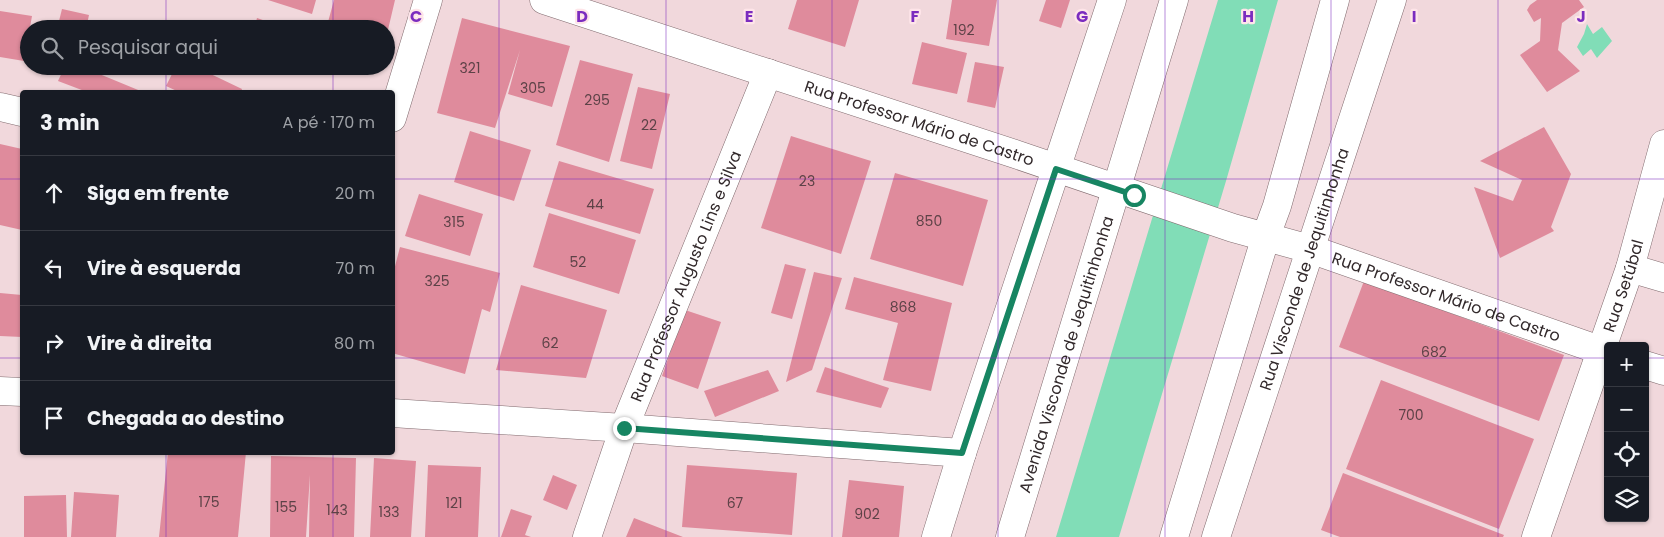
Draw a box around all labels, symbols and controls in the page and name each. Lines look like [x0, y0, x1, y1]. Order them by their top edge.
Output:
text: C [410, 5, 422, 28]
text: D [576, 5, 588, 28]
text: E [745, 5, 753, 28]
text: F [911, 5, 920, 28]
text: G [1076, 5, 1088, 28]
text: H [1242, 5, 1254, 28]
text: I [1412, 5, 1416, 28]
text: J [1576, 5, 1586, 28]
search box [20, 20, 395, 75]
house number: 192 [953, 20, 975, 40]
icon: search [38, 34, 66, 62]
text: Pesquisar aqui [78, 34, 218, 61]
house number: 321 [460, 58, 480, 78]
street label: Rua Professor Mário de Castro [801, 74, 1037, 171]
house number: 305 [520, 78, 546, 98]
house number: 295 [584, 90, 610, 110]
text: 3 min [40, 108, 100, 137]
text: A pé · 170 m [283, 111, 375, 134]
house number: 22 [641, 115, 657, 135]
street label: Rua Visconde de Jequitinhonha [1253, 145, 1354, 393]
street label: Rua Professor Augusto Lins e Silva [624, 147, 747, 405]
house number: 23 [799, 171, 815, 191]
icon: ahead [40, 179, 68, 207]
text: Siga em frente [87, 180, 229, 207]
text: 20 m [335, 182, 375, 205]
route start [1123, 184, 1146, 207]
house number: 44 [586, 194, 604, 214]
house number: 850 [916, 211, 942, 231]
house number: 315 [443, 212, 465, 232]
street label: Avenida Visconde de Jequitinhonha [1013, 213, 1119, 496]
street label: Rua Setúbal [1597, 237, 1649, 335]
street label: Rua Professor Mário de Castro [1329, 246, 1564, 347]
house number: 52 [570, 252, 586, 272]
icon: left [40, 254, 68, 282]
text: Vire à esquerda [87, 255, 241, 282]
text: 70 m [335, 257, 375, 280]
house number: 325 [424, 271, 450, 291]
house number: 868 [890, 297, 916, 317]
icon: right [40, 329, 68, 357]
text: Vire à direita [87, 330, 212, 357]
text: 80 m [334, 332, 375, 355]
house number: 62 [542, 333, 558, 353]
house number: 682 [1421, 342, 1447, 362]
map controls [1604, 342, 1649, 522]
button: + [1604, 342, 1649, 387]
button: − [1604, 387, 1649, 432]
icon: arrive [40, 404, 68, 432]
text: Chegada ao destino [87, 405, 284, 432]
house number: 700 [1398, 405, 1424, 425]
route end [613, 417, 636, 440]
button: locate [1604, 432, 1649, 477]
button: layers [1604, 477, 1649, 522]
house number: 175 [199, 492, 219, 512]
house number: 121 [445, 493, 463, 513]
house number: 67 [727, 493, 744, 513]
house number: 155 [275, 497, 297, 517]
house number: 143 [326, 500, 348, 520]
house number: 133 [379, 502, 399, 522]
house number: 902 [854, 504, 880, 524]

